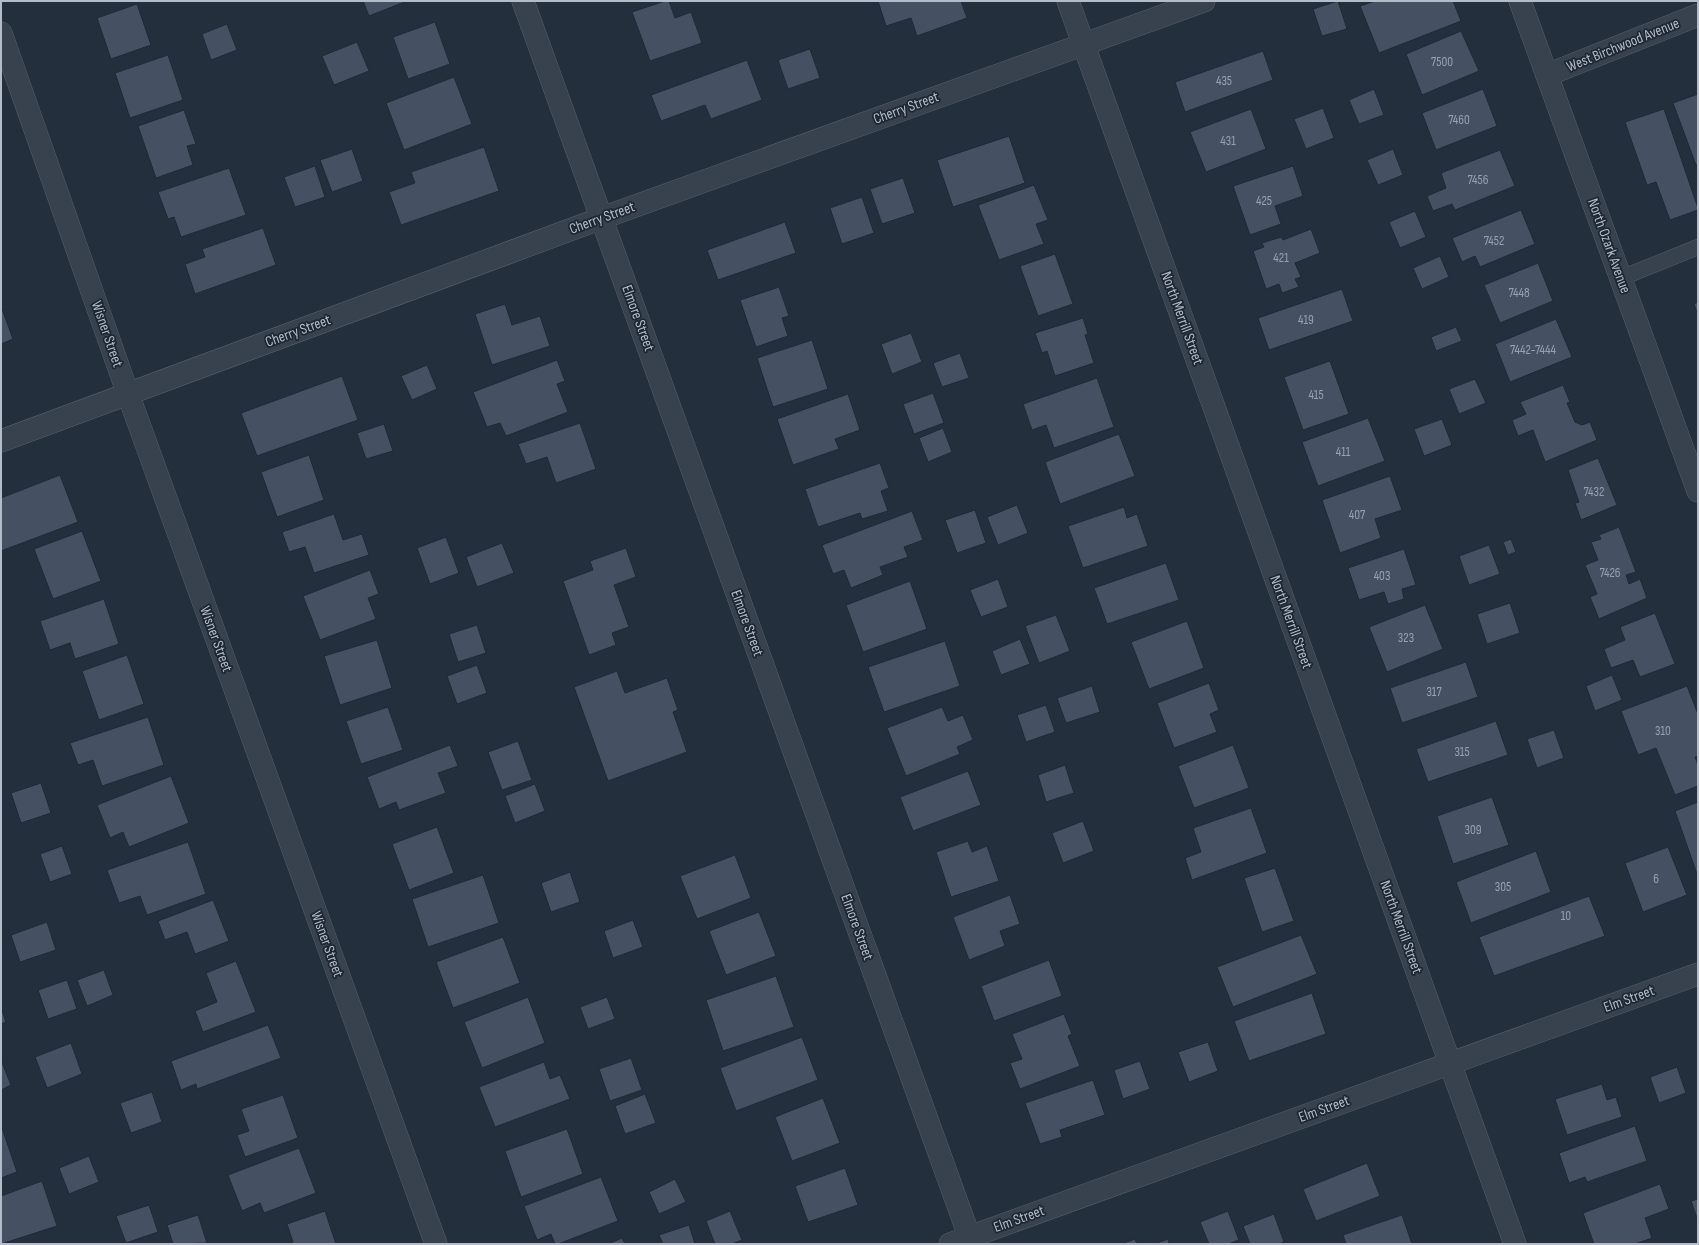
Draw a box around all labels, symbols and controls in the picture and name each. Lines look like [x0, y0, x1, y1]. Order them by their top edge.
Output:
street label: West Birchwood Avenue [1564, 14, 1682, 76]
house number: 7500 [1431, 54, 1453, 70]
house number: 435 [1216, 73, 1232, 89]
street label: Cherry Street [871, 87, 942, 129]
house number: 7460 [1448, 112, 1470, 128]
house number: 431 [1220, 133, 1236, 149]
house number: 7456 [1468, 172, 1489, 188]
house number: 425 [1256, 193, 1272, 209]
street label: North Ozark Avenue [1583, 196, 1635, 296]
street label: Cherry Street [567, 197, 638, 239]
house number: 7452 [1484, 233, 1504, 249]
house number: 421 [1273, 250, 1289, 266]
street label: North Merrill Street [1156, 269, 1208, 368]
street label: Elmore Street [617, 282, 659, 354]
house number: 7448 [1508, 285, 1530, 301]
street label: Wisner Street [87, 298, 127, 370]
street label: Cherry Street [263, 310, 334, 352]
house number: 419 [1298, 312, 1314, 328]
house number: 7442-7444 [1510, 342, 1557, 358]
house number: 415 [1308, 387, 1324, 403]
house number: 411 [1336, 444, 1351, 460]
house number: 7432 [1584, 484, 1604, 500]
house number: 407 [1349, 507, 1366, 523]
house number: 7426 [1599, 565, 1621, 581]
house number: 403 [1374, 568, 1390, 584]
street label: North Merrill Street [1265, 573, 1317, 672]
street label: Elmore Street [726, 587, 768, 659]
street label: Wisner Street [195, 603, 237, 675]
house number: 323 [1398, 630, 1414, 646]
house number: 317 [1426, 684, 1442, 700]
house number: 310 [1655, 723, 1671, 739]
house number: 315 [1454, 744, 1470, 760]
house number: 309 [1464, 822, 1482, 838]
house number: 6 [1653, 871, 1659, 887]
street label: North Merrill Street [1375, 878, 1427, 977]
house number: 305 [1495, 879, 1511, 895]
street label: Elmore Street [836, 891, 878, 963]
street label: Wisner Street [306, 908, 348, 980]
house number: 10 [1561, 908, 1571, 924]
street label: Elm Street [1601, 981, 1657, 1017]
street label: Elm Street [1296, 1091, 1352, 1127]
street label: Elm Street [991, 1201, 1047, 1237]

